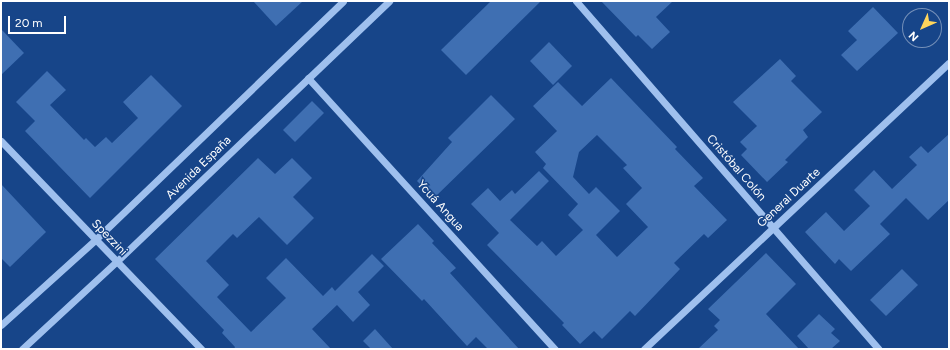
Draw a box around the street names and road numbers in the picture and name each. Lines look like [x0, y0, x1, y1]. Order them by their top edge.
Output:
street label: Cristóbal Colón [703, 132, 769, 204]
street label: Avenida España [163, 133, 235, 203]
street label: General Duarte [755, 165, 823, 231]
street label: Ycuá Angua [413, 178, 467, 234]
street label: Spezzini [88, 217, 130, 259]

